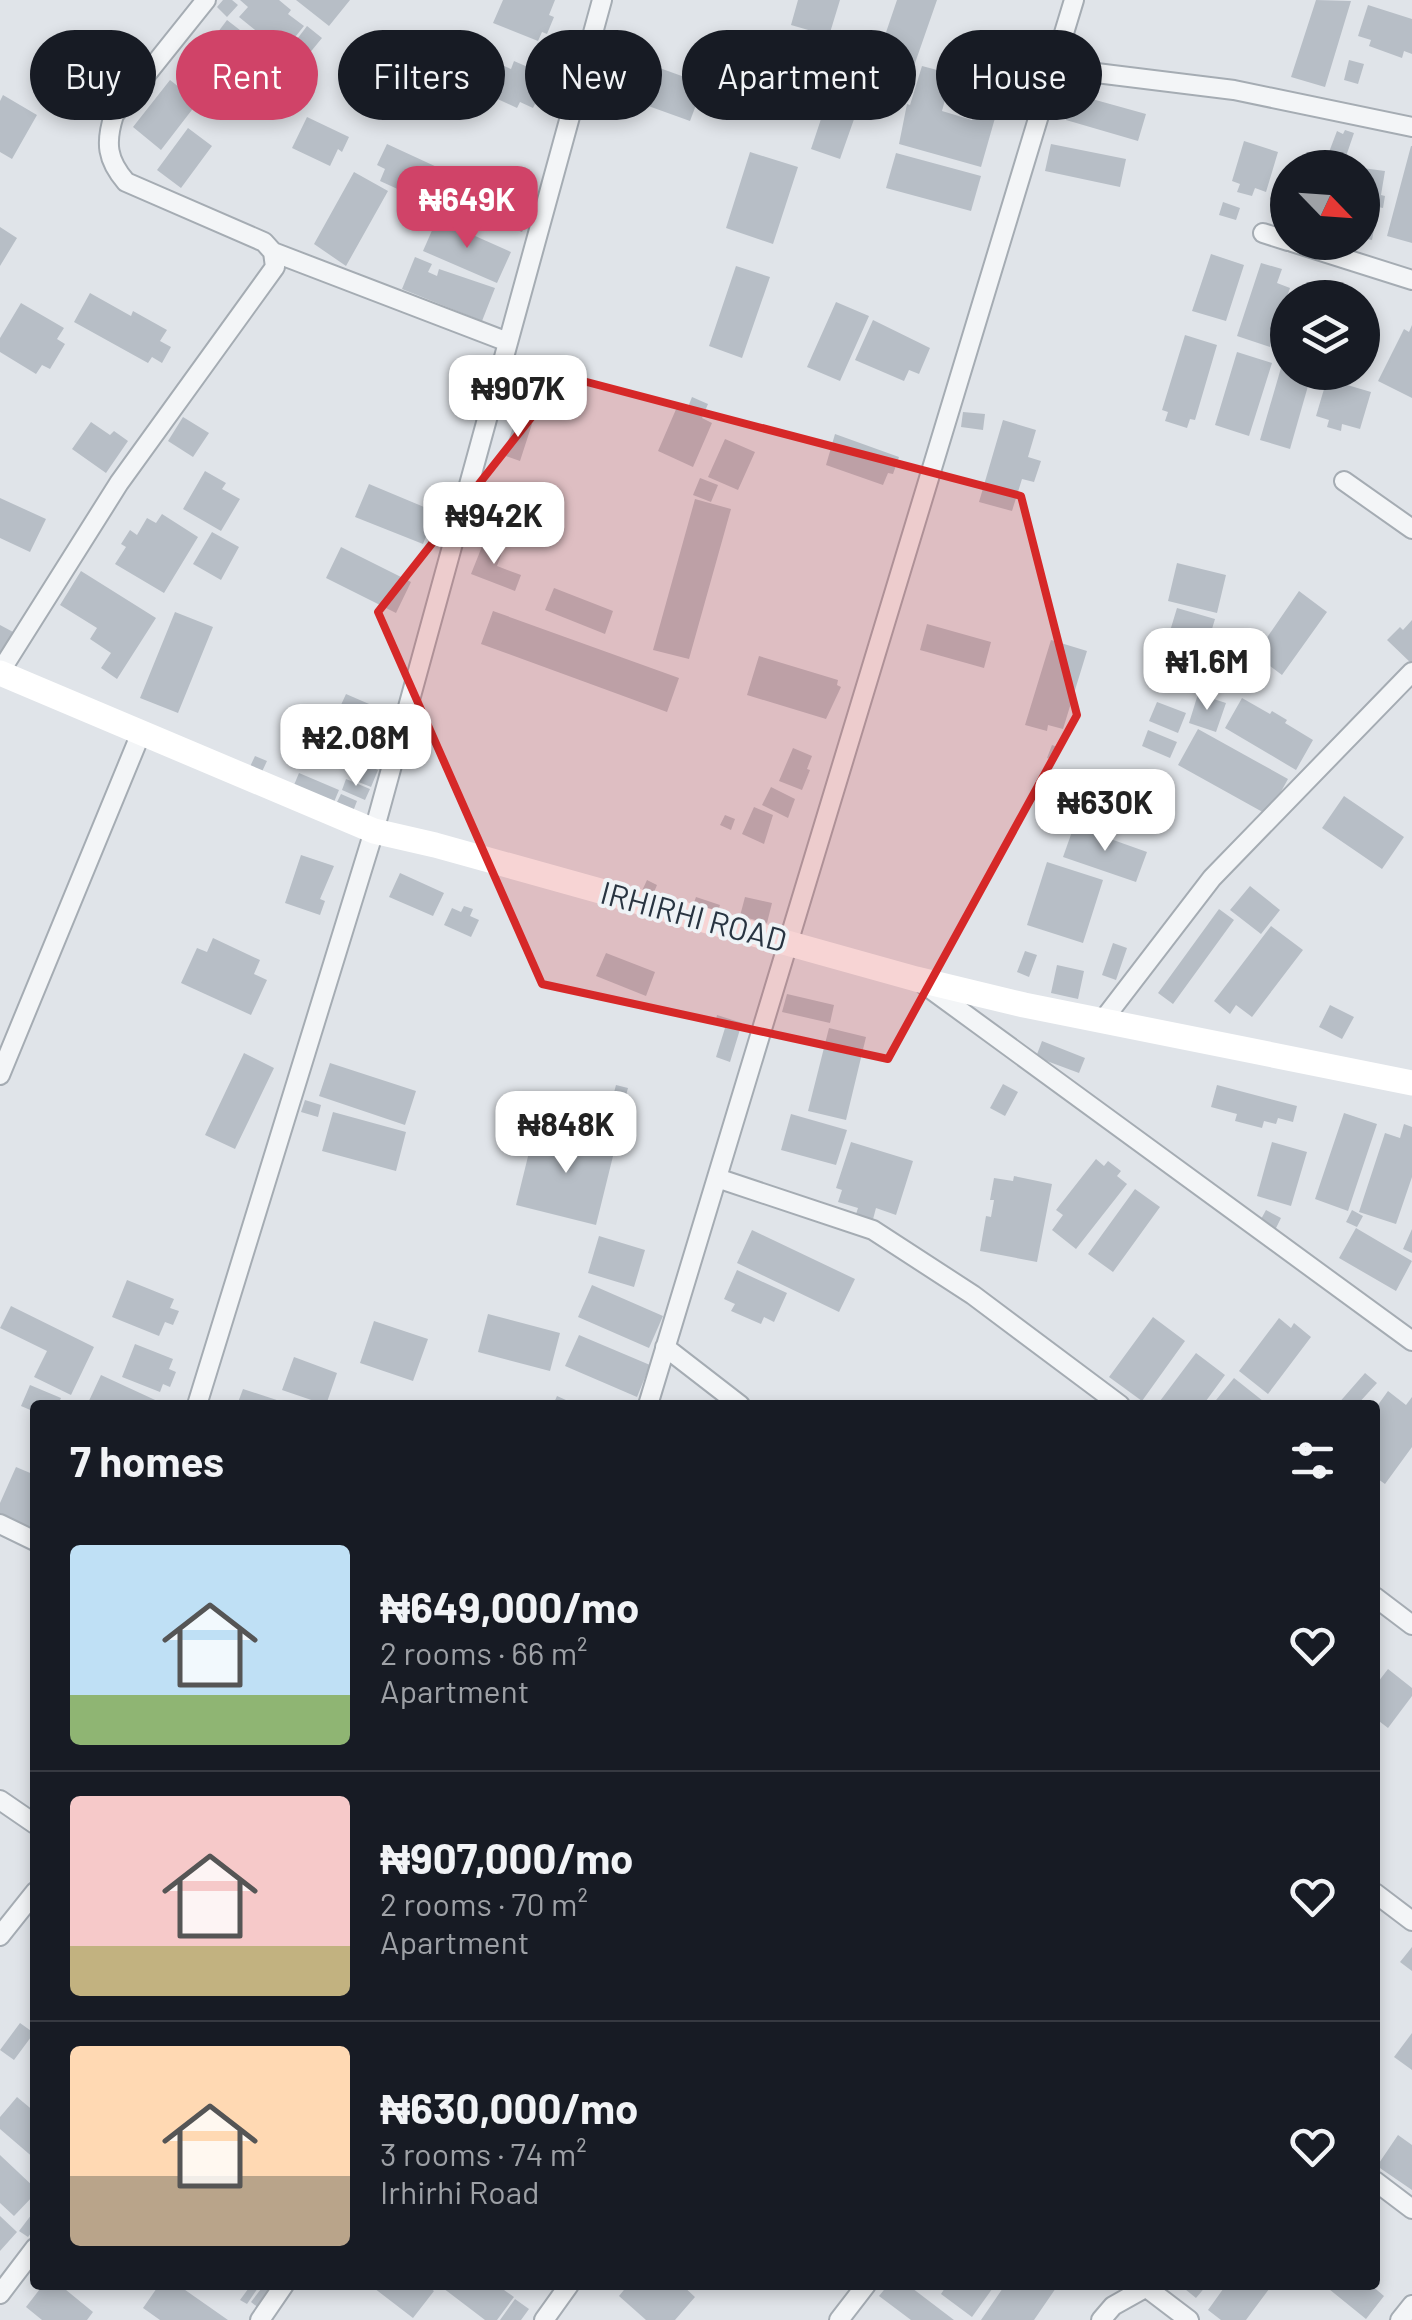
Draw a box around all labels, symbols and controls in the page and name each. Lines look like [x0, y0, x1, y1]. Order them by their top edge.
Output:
chip: Buy [30, 30, 156, 120]
chip: Rent [176, 30, 318, 120]
chip: Filters [338, 30, 505, 120]
chip: New [525, 30, 662, 120]
chip: Apartment [682, 30, 916, 120]
chip: House [936, 30, 1102, 120]
north arrow [1270, 150, 1380, 260]
map controls [1270, 150, 1380, 390]
pin: ₦649K [397, 166, 537, 251]
text: ₦649K [419, 179, 515, 217]
button: layers [1270, 280, 1380, 390]
pin: ₦907K [448, 355, 588, 440]
text: ₦907K [471, 368, 565, 406]
pin: ₦942K [424, 482, 564, 567]
text: ₦942K [445, 495, 543, 533]
pin: ₦1.6M [1137, 628, 1277, 713]
text: ₦1.6M [1165, 641, 1249, 679]
pin: ₦2.08M [275, 704, 437, 789]
text: ₦2.08M [302, 717, 410, 755]
pin: ₦630K [1035, 769, 1175, 854]
text: ₦630K [1057, 782, 1153, 820]
street label: IRHIRHI ROAD [597, 872, 791, 958]
pin: ₦848K [496, 1091, 636, 1176]
text: ₦848K [517, 1104, 615, 1142]
icon: filters [1285, 1433, 1340, 1488]
text: 7 homes [70, 1435, 224, 1485]
text: ₦649,000/mo [380, 1581, 639, 1631]
icon: home [150, 1585, 270, 1705]
icon: heart [1285, 1618, 1340, 1673]
text: 2 rooms · 66 m² [380, 1633, 588, 1671]
text: Apartment [380, 1671, 529, 1709]
text: ₦907,000/mo [380, 1832, 633, 1882]
icon: home [150, 1836, 270, 1956]
icon: heart [1285, 1869, 1340, 1924]
text: 2 rooms · 70 m² [380, 1884, 588, 1922]
text: Apartment [380, 1922, 529, 1960]
text: ₦630,000/mo [380, 2082, 638, 2132]
icon: home [150, 2086, 270, 2206]
icon: heart [1285, 2119, 1340, 2174]
text: 3 rooms · 74 m² [380, 2134, 587, 2172]
text: Irhirhi Road [380, 2172, 540, 2210]

